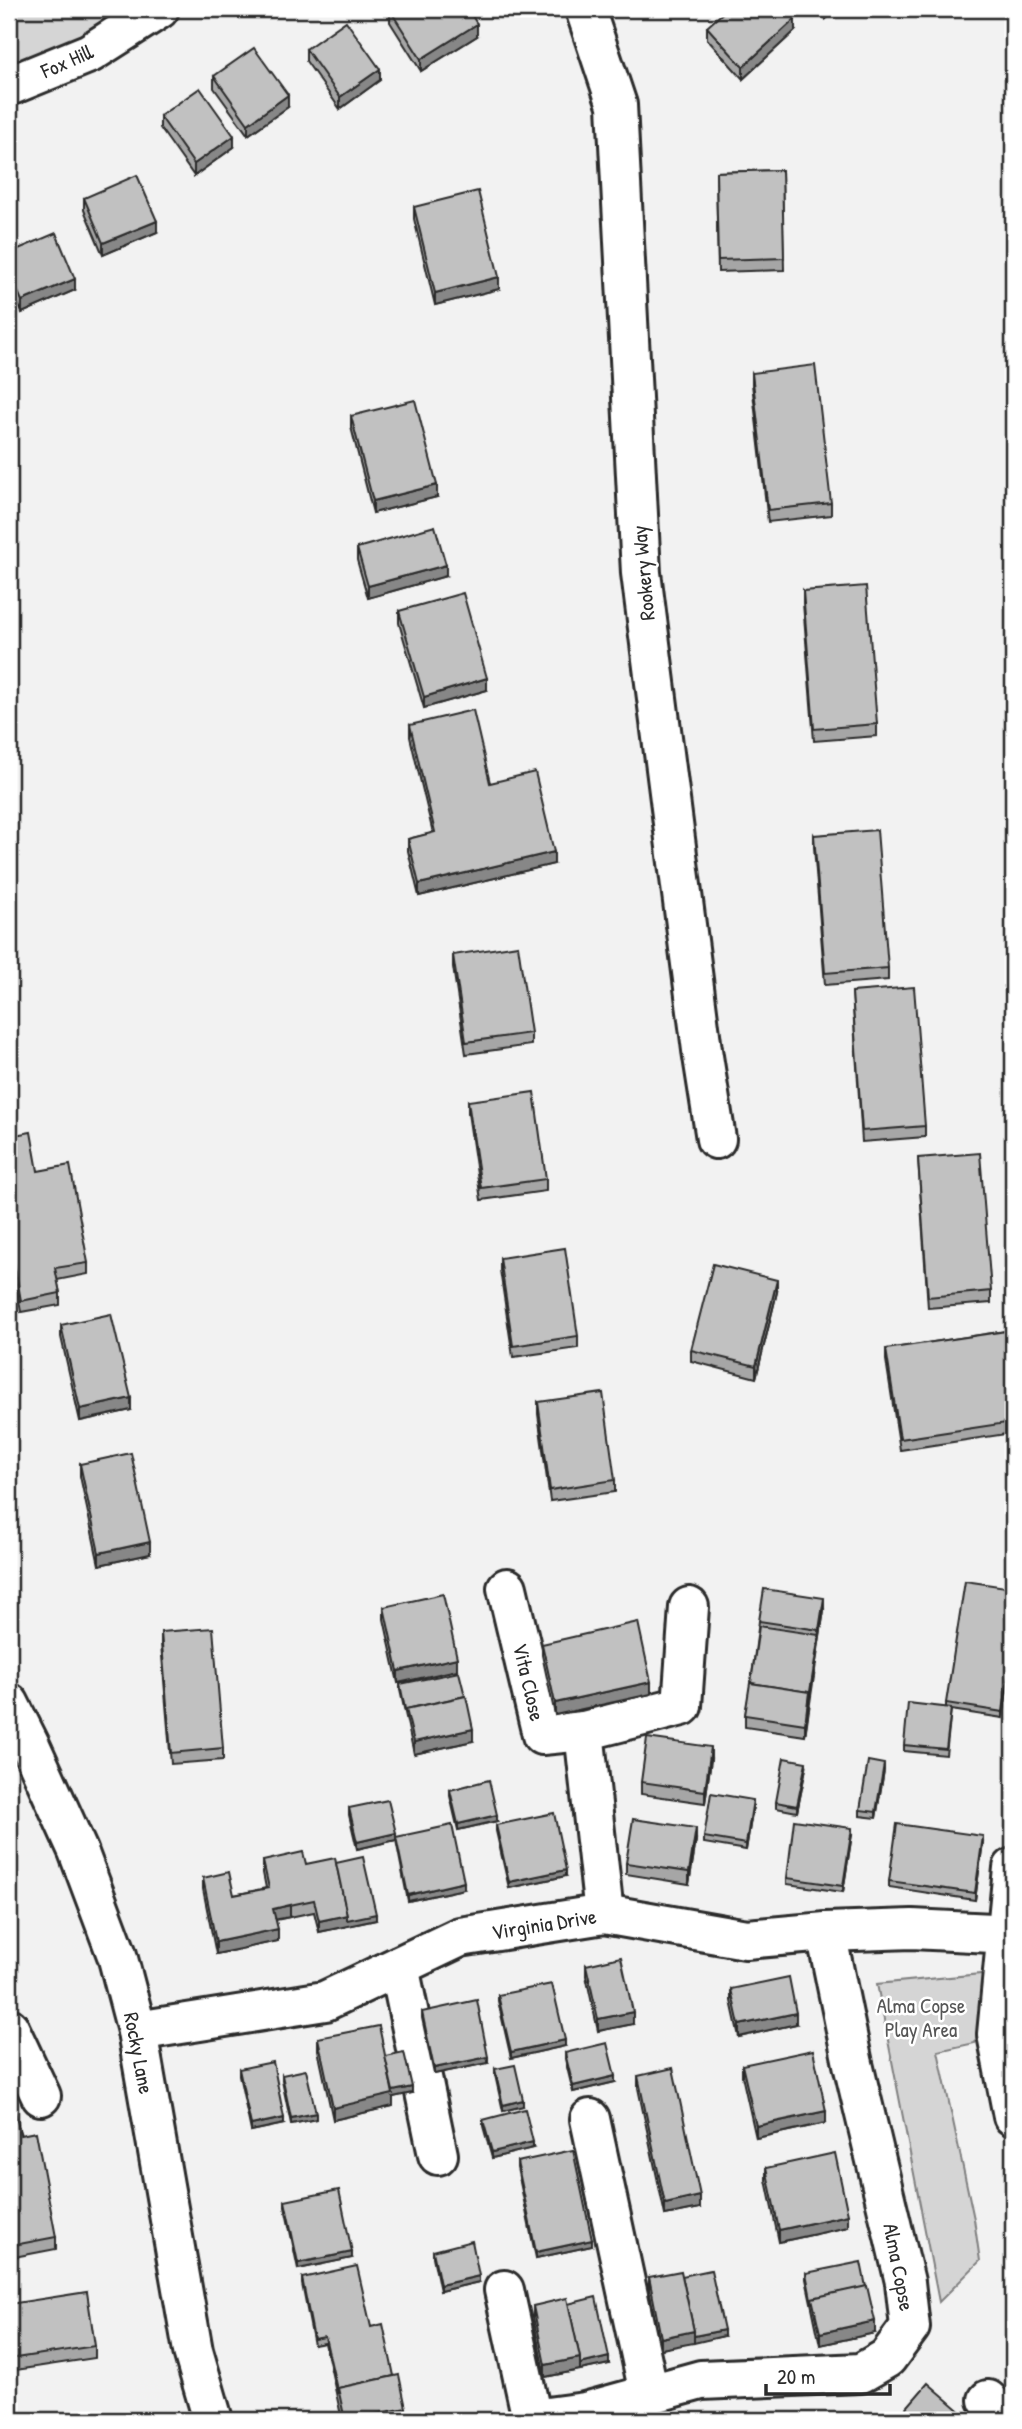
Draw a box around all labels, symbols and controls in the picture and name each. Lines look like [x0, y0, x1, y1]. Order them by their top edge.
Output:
street label: Fox Hill [35, 36, 98, 86]
street label: Rookery Way [624, 524, 662, 622]
street label: Vita Close [506, 1640, 552, 1724]
street label: Virginia Drive [490, 1901, 598, 1947]
park label: Alma Copse Play Area [877, 1991, 965, 2044]
street label: Rocky Lane [117, 2010, 161, 2096]
street label: Alma Copse [876, 2221, 922, 2313]
scale bar [766, 2352, 891, 2396]
text: 20 m [777, 2362, 815, 2391]

